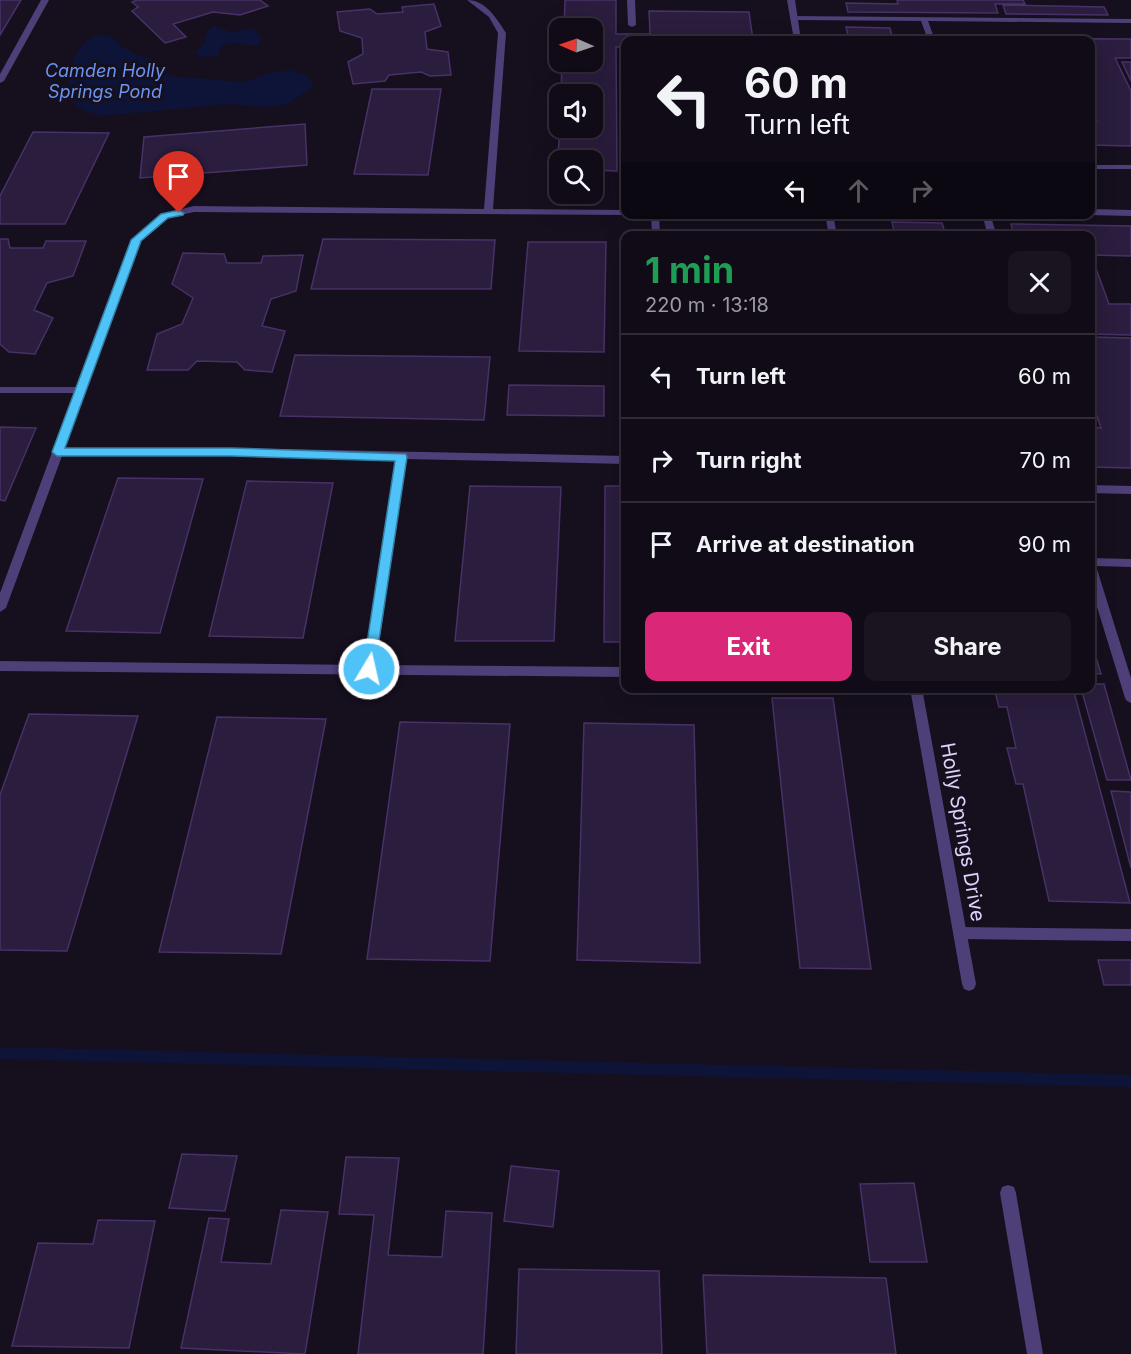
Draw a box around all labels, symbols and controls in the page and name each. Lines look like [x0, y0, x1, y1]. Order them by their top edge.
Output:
north arrow [549, 18, 603, 72]
map controls [549, 18, 603, 204]
text: 60 m [744, 57, 848, 108]
water label: Camden Holly Springs Pond [45, 60, 166, 102]
icon: left [645, 60, 723, 138]
button: sound [549, 84, 603, 138]
text: Turn left [744, 108, 850, 141]
button: search [549, 150, 603, 204]
pin [153, 151, 204, 213]
icon: arrive [162, 160, 195, 193]
icon: left [779, 174, 812, 207]
icon: ahead [842, 174, 875, 207]
icon: right [905, 174, 938, 207]
text: 1 min [645, 248, 734, 292]
button: close [1008, 251, 1071, 314]
text: 220 m · 13:18 [645, 293, 769, 317]
icon: left [645, 360, 678, 393]
text: Turn left [696, 363, 786, 389]
text: 60 m [1018, 363, 1071, 389]
icon: right [645, 444, 678, 477]
text: Turn right [696, 447, 802, 473]
text: 70 m [1020, 447, 1071, 473]
icon: arrive [645, 528, 678, 561]
text: Arrive at destination [696, 531, 915, 557]
text: 90 m [1018, 531, 1071, 557]
button: Exit [645, 612, 852, 681]
button: Share [864, 612, 1071, 681]
position arrow [337, 637, 401, 701]
street label: Holly Springs Drive [935, 741, 991, 923]

